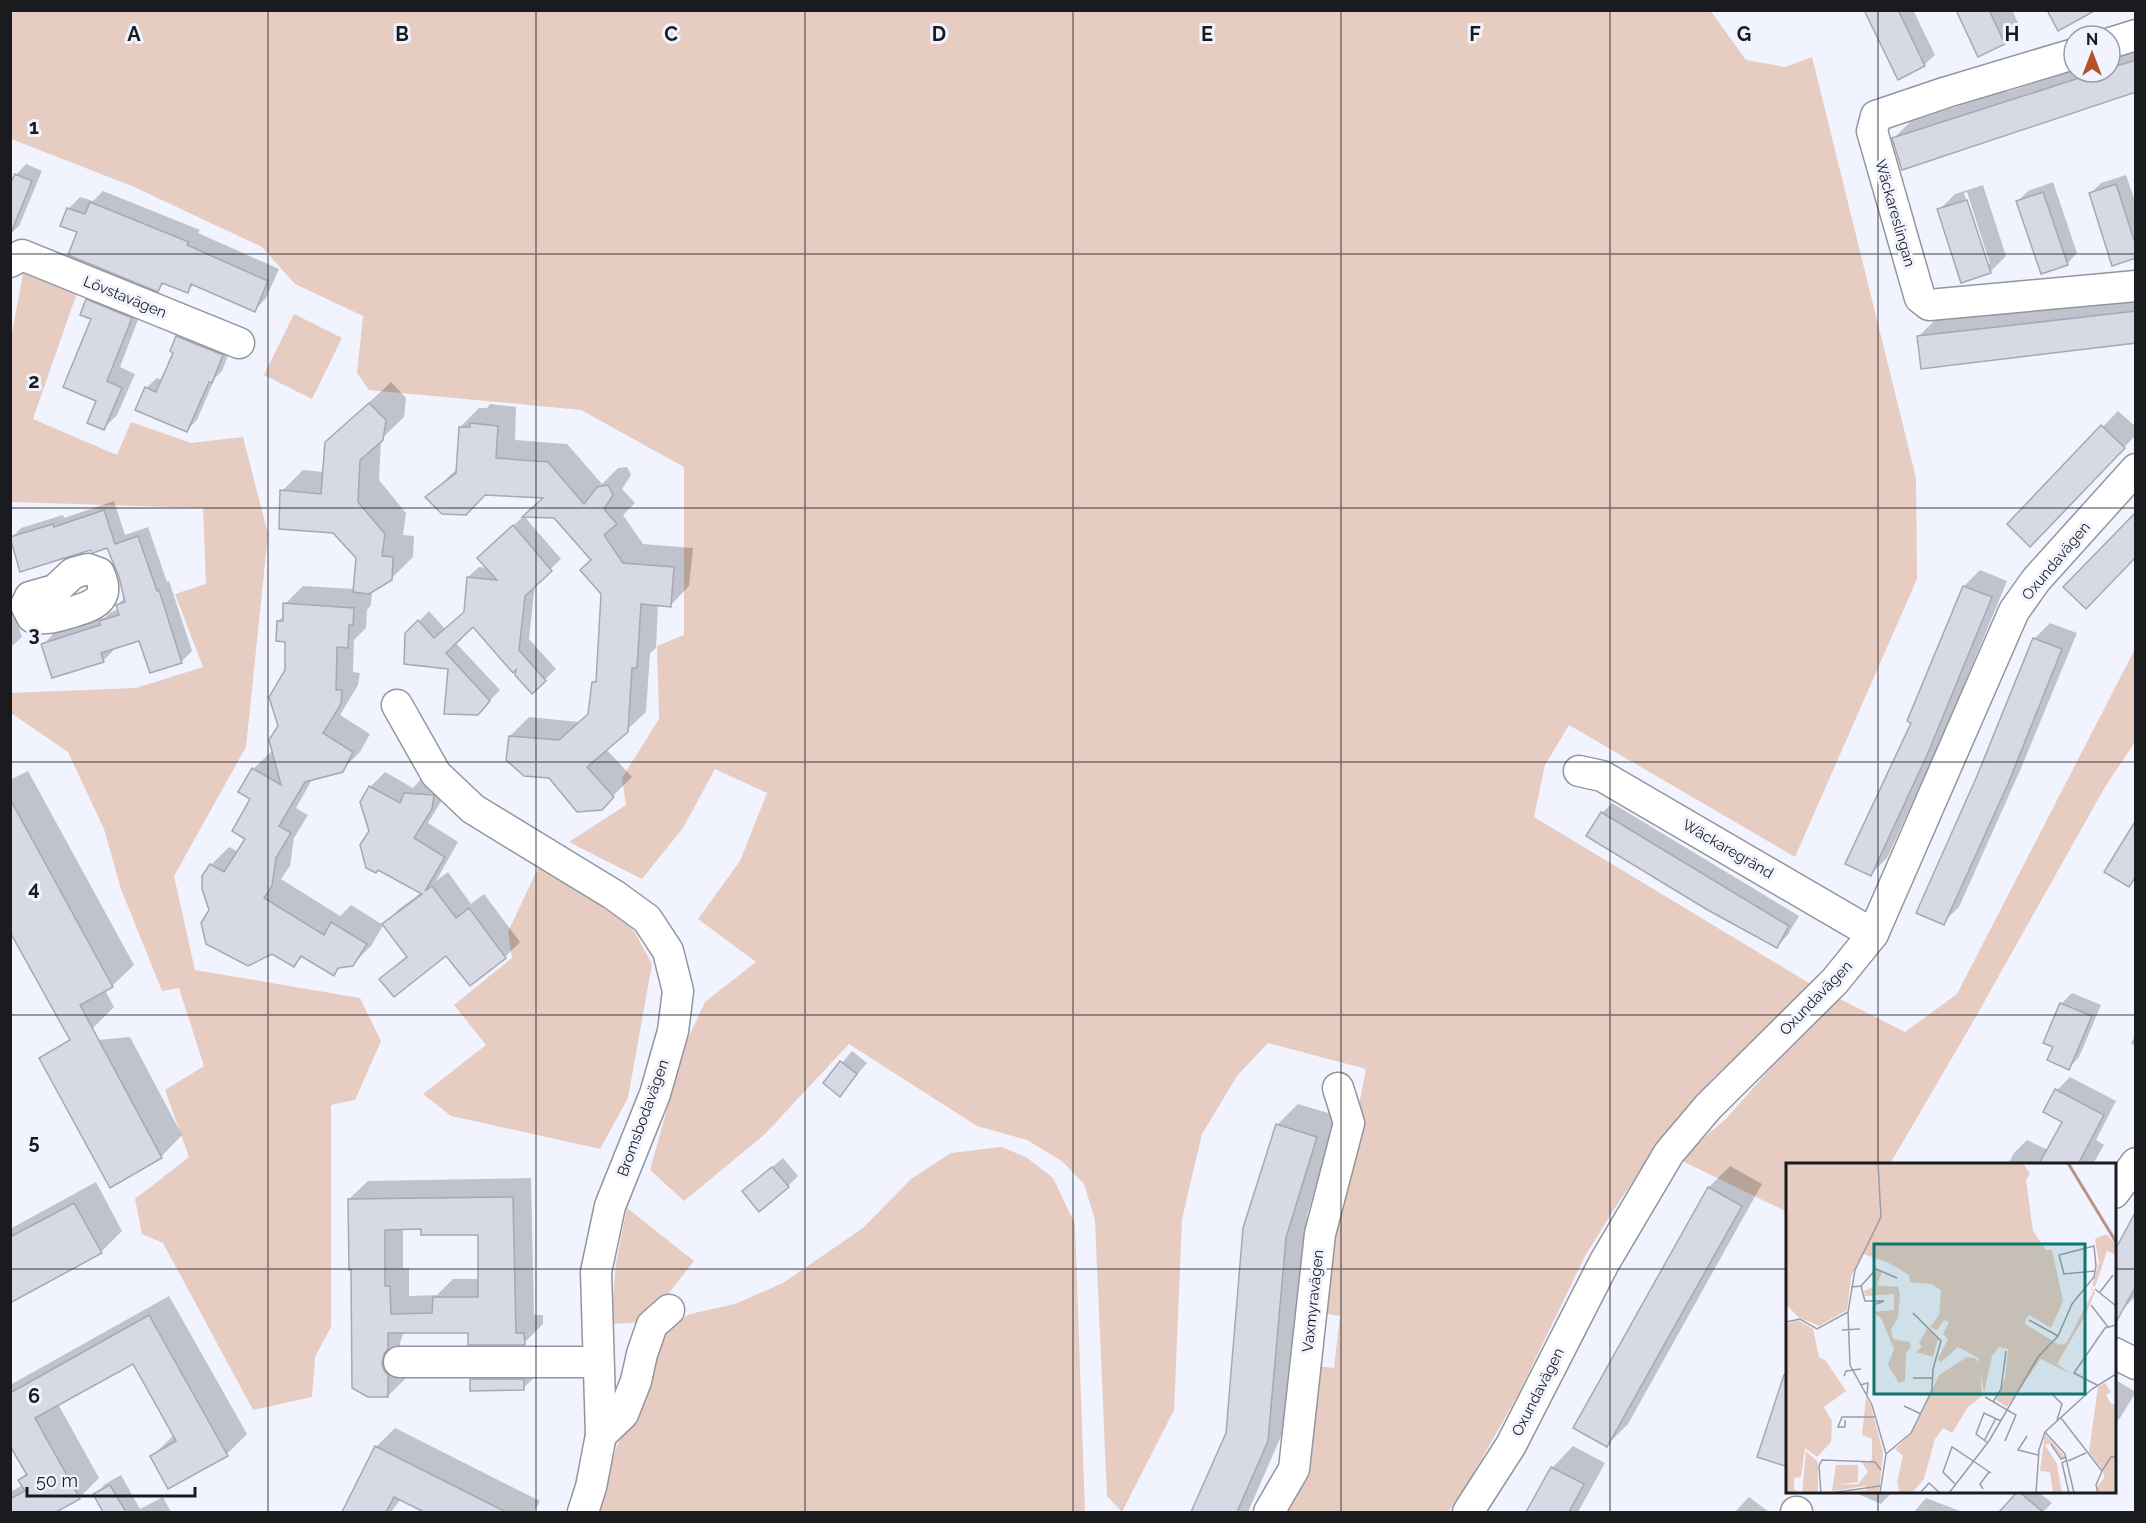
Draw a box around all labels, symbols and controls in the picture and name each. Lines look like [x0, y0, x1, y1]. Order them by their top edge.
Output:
text: A [127, 22, 141, 46]
text: B [395, 22, 409, 46]
text: C [664, 22, 678, 46]
text: D [932, 22, 946, 46]
text: E [1201, 22, 1213, 46]
text: F [1469, 22, 1481, 46]
text: G [1737, 22, 1751, 46]
text: H [2005, 22, 2019, 46]
north arrow [2062, 24, 2122, 84]
text: N [2086, 30, 2098, 49]
text: 1 [29, 115, 39, 139]
street label: Wäckareslingan [1871, 157, 1919, 269]
street label: Lövstavägen [81, 272, 169, 322]
text: 2 [28, 369, 40, 393]
street label: Oxundavägen [2018, 518, 2094, 604]
text: 3 [28, 622, 40, 646]
street label: Wäckaregränd [1679, 816, 1777, 882]
text: 4 [28, 876, 40, 900]
street label: Oxundavägen [1776, 957, 1856, 1039]
street label: Bromsbodavägen [613, 1057, 673, 1179]
text: 5 [28, 1130, 40, 1154]
inset map [1786, 1163, 2116, 1493]
street label: Vaxmyravägen [1299, 1249, 1327, 1353]
street label: Oxundavägen [1508, 1345, 1568, 1439]
text: 6 [28, 1384, 40, 1408]
scale bar [27, 1460, 195, 1498]
text: 50 m [36, 1470, 78, 1491]

